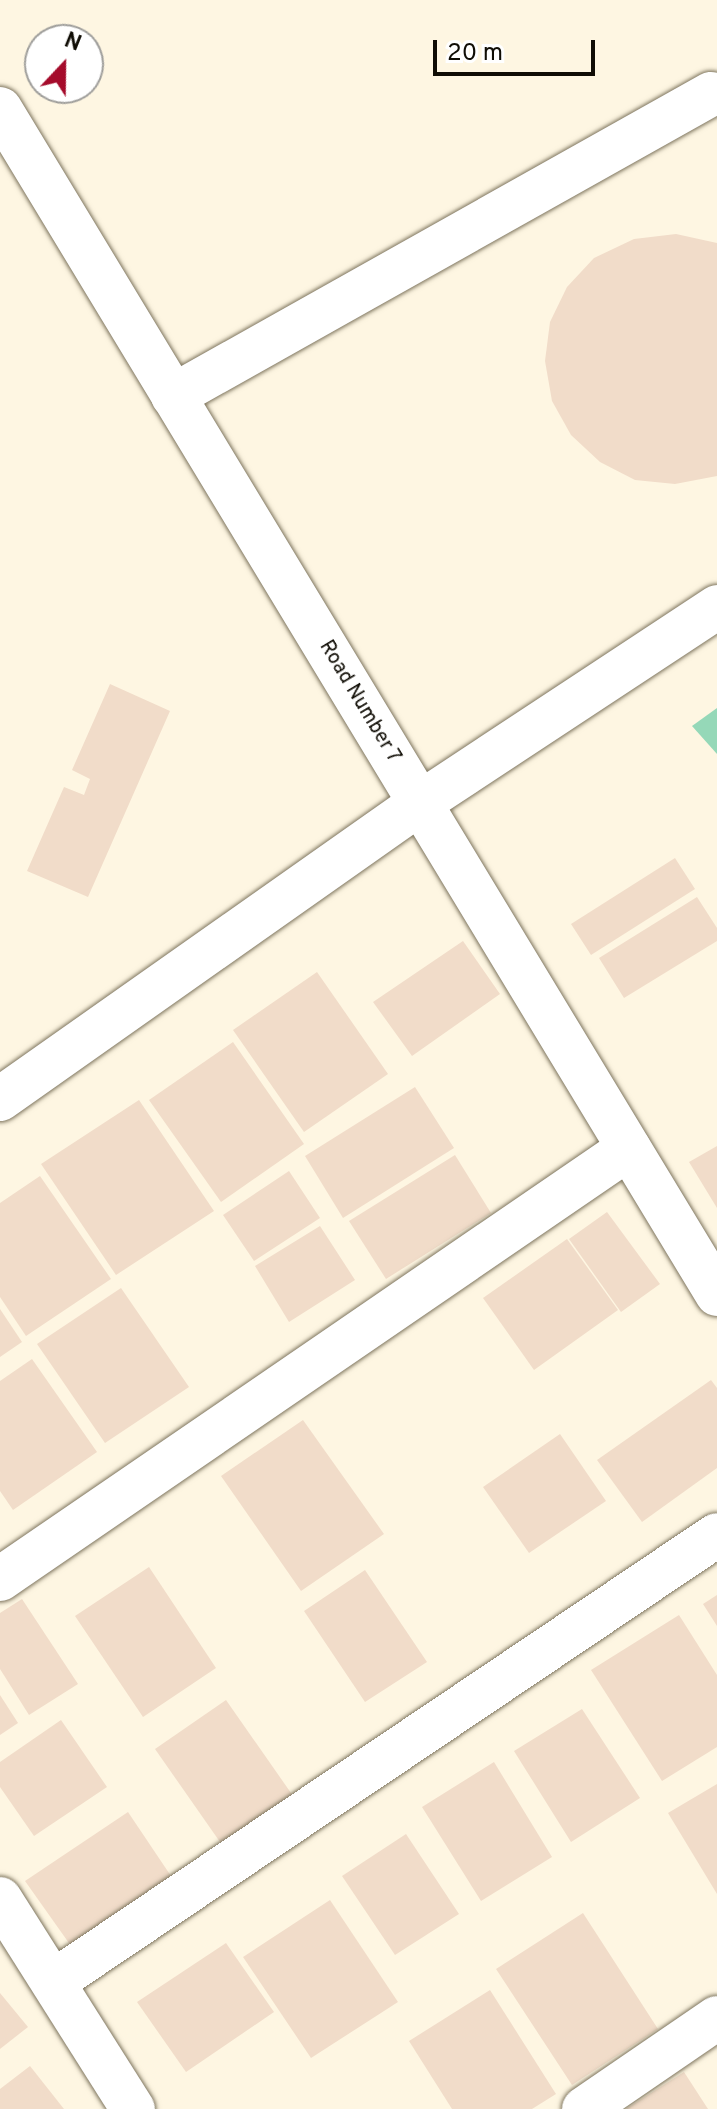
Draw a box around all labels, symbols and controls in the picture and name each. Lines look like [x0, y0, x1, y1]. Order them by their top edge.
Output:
north arrow [24, 24, 104, 104]
scale bar [437, 24, 599, 74]
text: N [60, 28, 85, 59]
text: 20 m [447, 39, 503, 69]
street label: Road Number 7 [313, 636, 405, 768]

